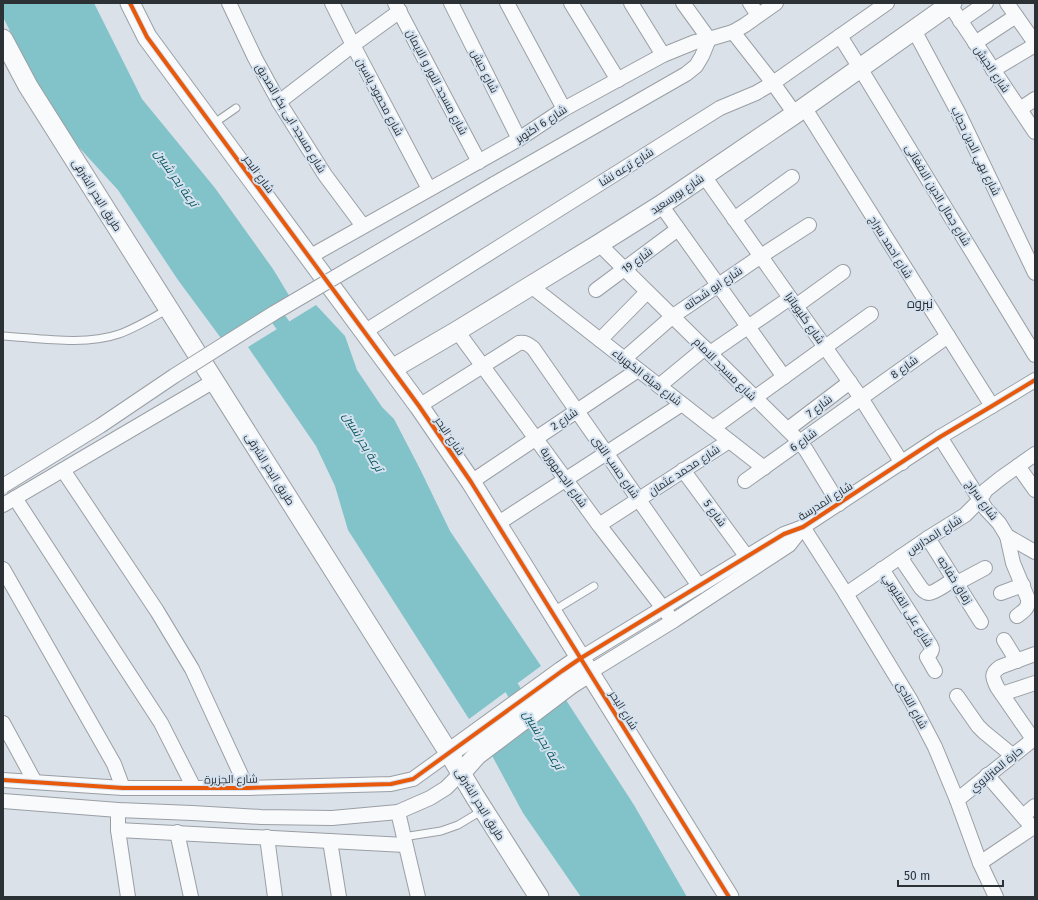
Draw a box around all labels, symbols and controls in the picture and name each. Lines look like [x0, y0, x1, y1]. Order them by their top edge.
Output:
street label: شارع مسجد النور و الايمان [402, 27, 470, 138]
street label: شارع الجيش [970, 43, 1012, 96]
street label: شارع حبش [467, 47, 501, 96]
street label: شارع محمود ياسين [353, 56, 406, 139]
street label: شارع مسجد ابى بكر الصديق [252, 61, 328, 176]
street label: شارع 6 اكتوبر [512, 103, 570, 147]
street label: شارع بهي الدين حجاب [947, 105, 1003, 199]
street label: شارع جمال الدين الافغانى [901, 142, 973, 249]
street label: شارع ترعه نشا [597, 146, 656, 190]
water label: ترعة بحر شبين [151, 147, 202, 212]
street label: شارع البحر [239, 152, 277, 196]
street label: طريق البحر الشرقى [69, 157, 124, 234]
street label: شارع بورسعيد [648, 172, 707, 218]
street label: شارع احمد سراج [865, 214, 915, 281]
street label: شارع 19 [619, 245, 656, 277]
street label: شارع ابو شحاته [682, 264, 746, 314]
street label: شارع كليوباترا [781, 290, 827, 347]
district label: نبروه [907, 296, 933, 311]
street label: شارع مسجد الامام [690, 335, 759, 404]
street label: شارع هيئة الكهرباء [609, 346, 684, 409]
street label: شارع 8 [888, 353, 921, 382]
street label: شارع 7 [804, 392, 835, 421]
street label: شارع 2 [548, 406, 581, 434]
water label: ترعة بحر شبين [340, 410, 388, 476]
street label: شارع البحر [431, 414, 467, 458]
street label: شارع 6 [787, 426, 820, 455]
street label: طريق البحر الشرقى [242, 431, 297, 508]
street label: شارع حسب النبى [588, 434, 642, 502]
street label: شارع محمد عثمان [646, 443, 723, 499]
street label: شارع الجمهورية [537, 445, 590, 510]
street label: شارع سراج [962, 478, 1000, 523]
street label: شارع المدرسة [796, 480, 855, 524]
street label: شارع 5 [700, 497, 729, 530]
street label: شارع المدارس [904, 513, 965, 558]
street label: زقاق خفاجه [935, 554, 974, 607]
street label: شارع على القليوبي [878, 571, 935, 650]
street label: شارع النادى [892, 679, 930, 732]
street label: شارع البحر [605, 688, 641, 733]
water label: ترعة بحر شبين [520, 708, 568, 774]
street label: حارة المنزلاوي [967, 744, 1027, 796]
street label: طريق البحر الشرقى [452, 766, 507, 843]
street label: شارع الجزيرة [204, 773, 258, 787]
scale bar [898, 862, 1003, 888]
text: 50 m [904, 869, 930, 883]

